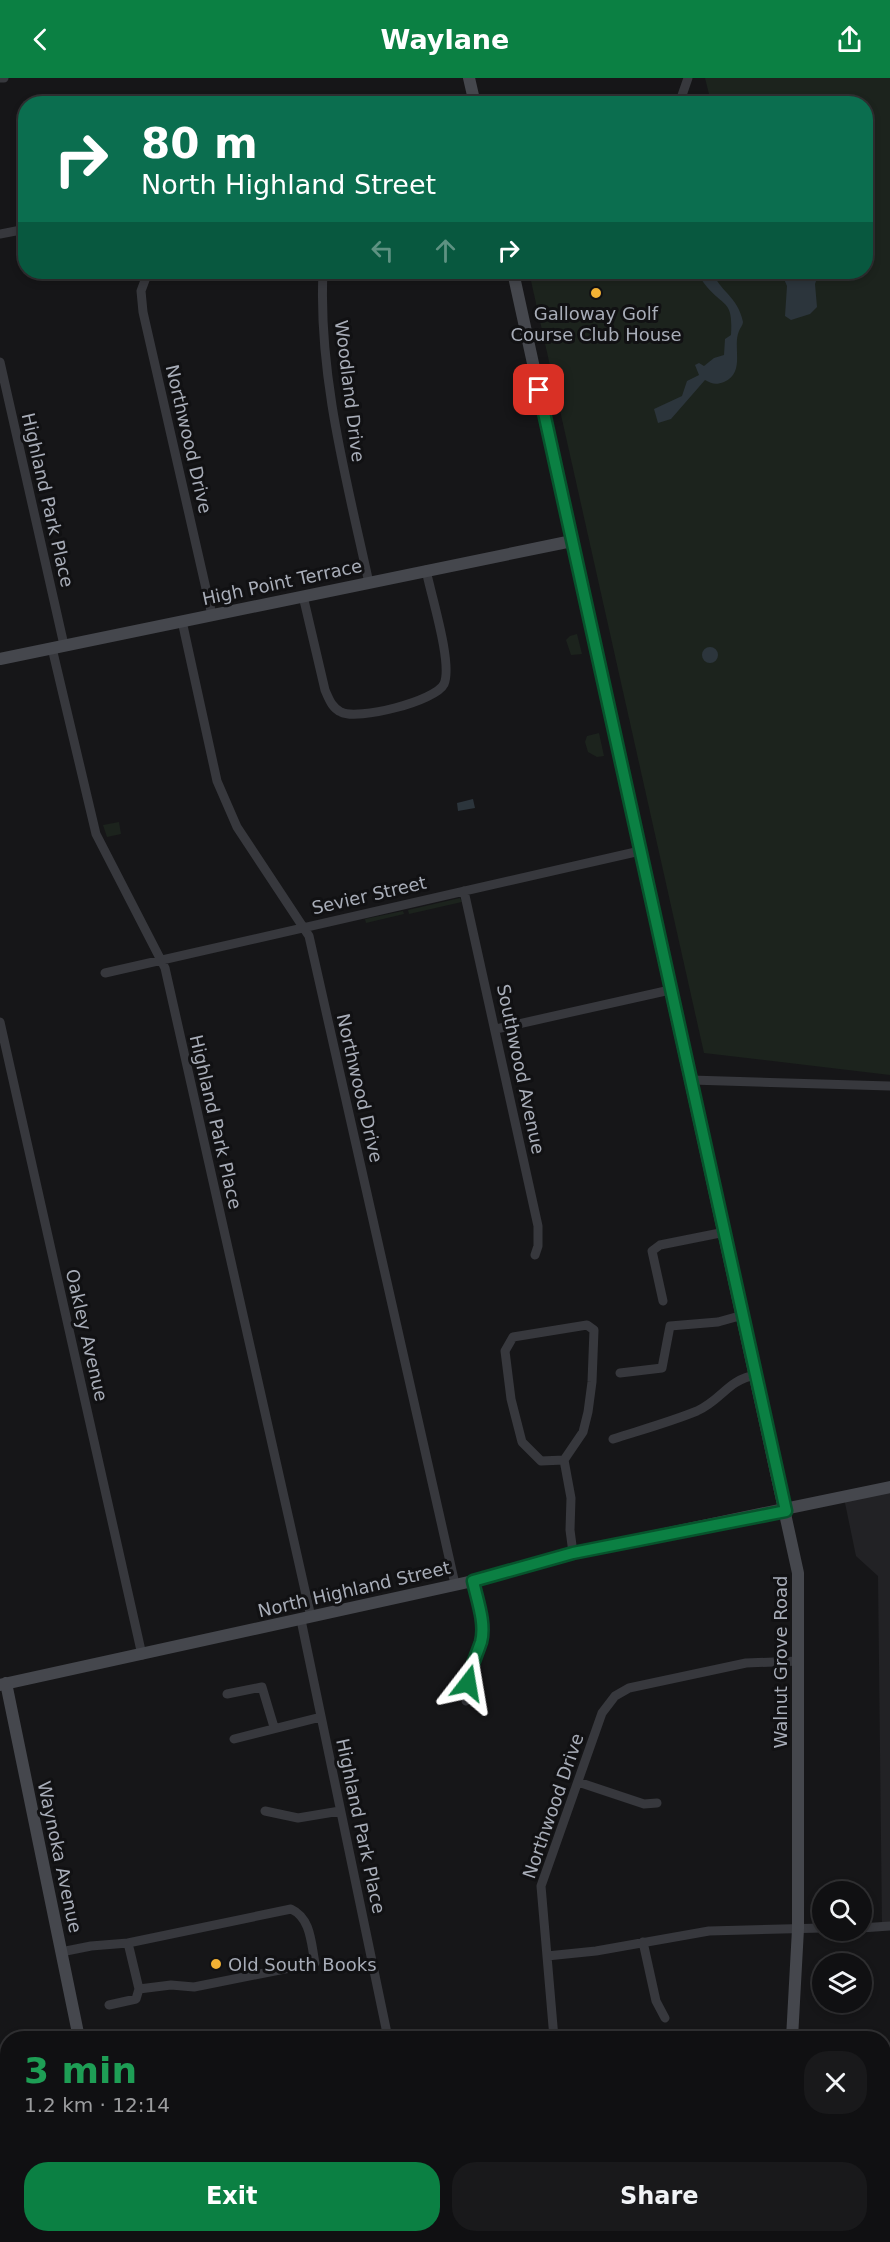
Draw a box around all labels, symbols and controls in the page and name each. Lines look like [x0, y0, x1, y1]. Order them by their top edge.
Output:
icon: back [24, 23, 57, 56]
icon: share [833, 23, 866, 56]
text: Waylane [381, 24, 509, 55]
text: 80 m [141, 119, 258, 168]
icon: right [42, 120, 120, 198]
text: North Highland Street [141, 169, 436, 200]
icon: left [366, 234, 399, 267]
icon: ahead [429, 234, 462, 267]
icon: right [492, 234, 525, 267]
marker: Galloway Golf Course Club House [589, 286, 603, 300]
place label: Galloway Golf Course Club House [510, 303, 682, 345]
street label: Woodland Drive [331, 319, 369, 463]
street label: Northwood Drive [162, 362, 216, 516]
pin [513, 364, 564, 415]
icon: arrive [522, 373, 555, 406]
street label: Highland Park Place [18, 411, 78, 589]
street label: High Point Terrace [200, 555, 364, 609]
street label: Sevier Street [310, 872, 428, 918]
street label: Southwood Avenue [493, 982, 549, 1156]
street label: Northwood Drive [333, 1011, 387, 1165]
street label: Highland Park Place [186, 1033, 246, 1211]
street label: Oakley Avenue [62, 1267, 112, 1403]
street label: North Highland Street [256, 1557, 452, 1621]
street label: Walnut Grove Road [770, 1576, 791, 1748]
position arrow [436, 1651, 500, 1715]
street label: Northwood Drive [518, 1731, 588, 1881]
street label: Highland Park Place [332, 1737, 390, 1915]
street label: Waynoka Avenue [34, 1779, 86, 1935]
map controls [812, 1881, 872, 2013]
button: search [812, 1881, 872, 1941]
button: layers [812, 1953, 872, 2013]
place label: Old South Books [228, 1954, 377, 1975]
marker: Old South Books [209, 1957, 223, 1971]
text: 3 min [24, 2050, 137, 2091]
button: close [804, 2051, 867, 2114]
text: 1.2 km · 12:14 [24, 2093, 170, 2117]
button: Exit [24, 2162, 440, 2231]
button: Share [452, 2162, 867, 2231]

